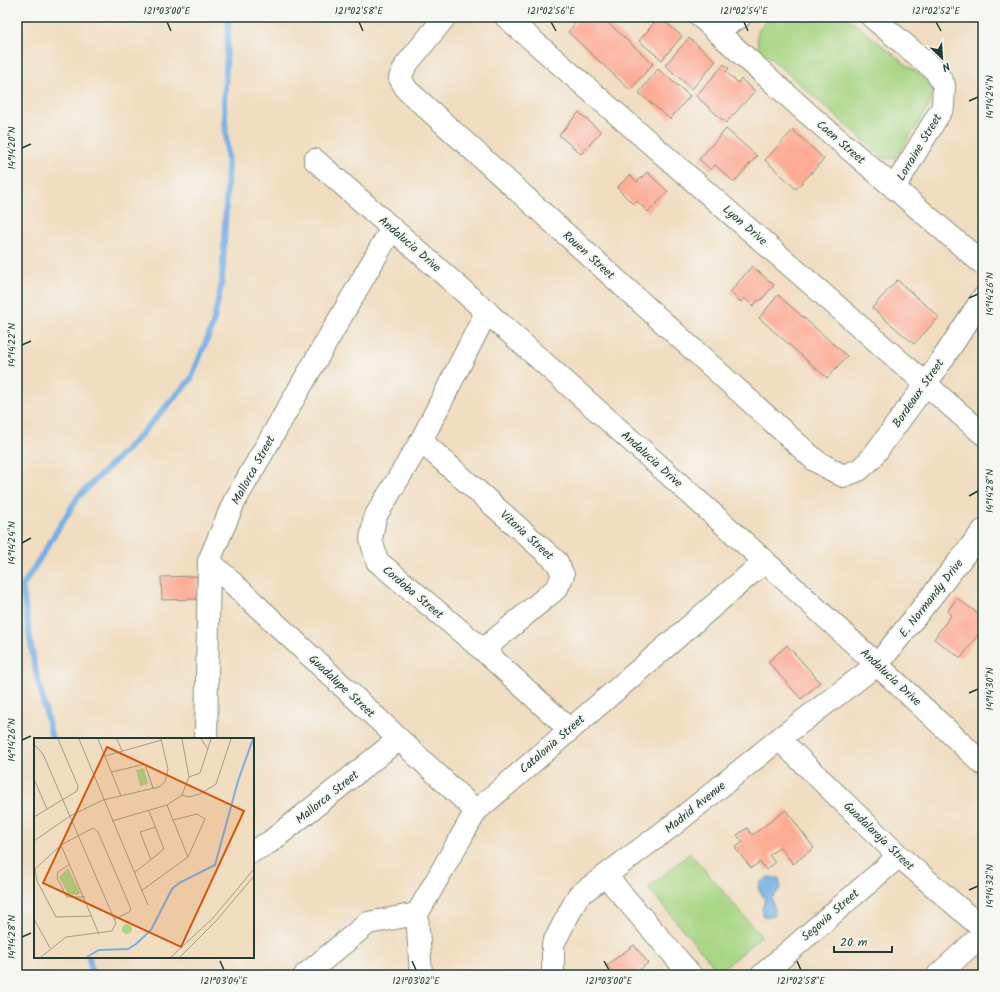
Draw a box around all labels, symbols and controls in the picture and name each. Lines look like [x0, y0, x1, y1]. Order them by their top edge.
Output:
text: 121°03'00"E [144, 3, 192, 19]
text: 121°02'58"E [335, 3, 384, 19]
text: 121°02'56"E [527, 3, 576, 19]
text: 121°02'54"E [720, 3, 769, 19]
text: 121°02'52"E [912, 3, 961, 19]
north arrow [922, 38, 962, 78]
text: N [939, 57, 953, 76]
text: 14°14'24"N [982, 75, 998, 119]
street label: Lorraine Street [892, 110, 947, 184]
street label: Caen Street [812, 116, 870, 169]
text: 14°14'20"N [4, 126, 20, 170]
street label: Lyon Drive [718, 201, 772, 251]
street label: Andalucia Drive [374, 212, 446, 277]
street label: Rouen Street [558, 226, 620, 284]
text: 14°14'26"N [982, 272, 998, 316]
text: 14°14'22"N [4, 323, 20, 367]
street label: Bordeaux Street [888, 355, 949, 432]
street label: Andalucia Drive [616, 426, 687, 493]
street label: Mallorca Street [227, 432, 280, 508]
text: 14°14'28"N [982, 469, 998, 513]
street label: Vitoria Street [495, 506, 558, 565]
text: 14°14'24"N [4, 521, 20, 565]
street label: E. Normandy Drive [895, 554, 969, 642]
street label: Cordoba Street [378, 561, 448, 624]
street label: Andalucia Drive [856, 644, 926, 711]
street label: Guadalupe Street [304, 650, 380, 723]
text: 14°14'30"N [982, 667, 998, 710]
street label: Catalonia Street [515, 710, 590, 778]
text: 14°14'26"N [4, 718, 20, 762]
inset map [34, 738, 254, 958]
street label: Mallorca Street [292, 766, 363, 829]
street label: Madrid Avenue [661, 776, 731, 838]
street label: Guadalaraja Street [839, 797, 919, 876]
text: 14°14'32"N [982, 864, 998, 908]
street label: Segovia Street [797, 884, 864, 946]
text: 14°14'28"N [4, 915, 20, 959]
scale bar [834, 928, 892, 954]
text: 20 m [840, 933, 868, 952]
text: 121°03'04"E [200, 973, 249, 989]
text: 121°03'02"E [392, 973, 441, 989]
text: 121°03'00"E [586, 973, 634, 989]
text: 121°02'58"E [777, 973, 826, 989]

